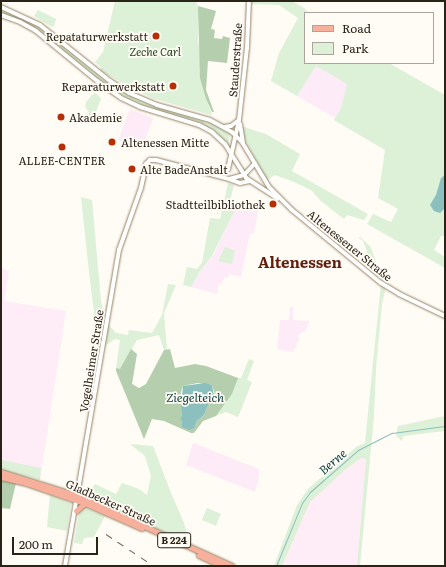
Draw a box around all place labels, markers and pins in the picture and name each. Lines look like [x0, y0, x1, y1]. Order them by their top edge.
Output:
place label: Repataturwerkstatt [46, 29, 148, 43]
marker: Repataturwerkstatt [151, 31, 161, 41]
place label: Reparaturwerkstatt [62, 79, 165, 93]
marker: Reparaturwerkstatt [168, 81, 178, 91]
place label: Akademie [69, 110, 122, 124]
marker: Akademie [56, 112, 66, 122]
place label: Altenessen Mitte [121, 135, 209, 149]
marker: Altenessen Mitte [106, 136, 118, 148]
marker: ALLEE-CENTER [57, 142, 67, 152]
place label: ALLEE-CENTER [19, 153, 105, 167]
place label: Alte BadeAnstalt [140, 162, 228, 176]
marker: Alte BadeAnstalt [127, 164, 137, 174]
place label: Stadtteilbibliothek [166, 197, 265, 211]
marker: Stadtteilbibliothek [268, 199, 278, 209]

